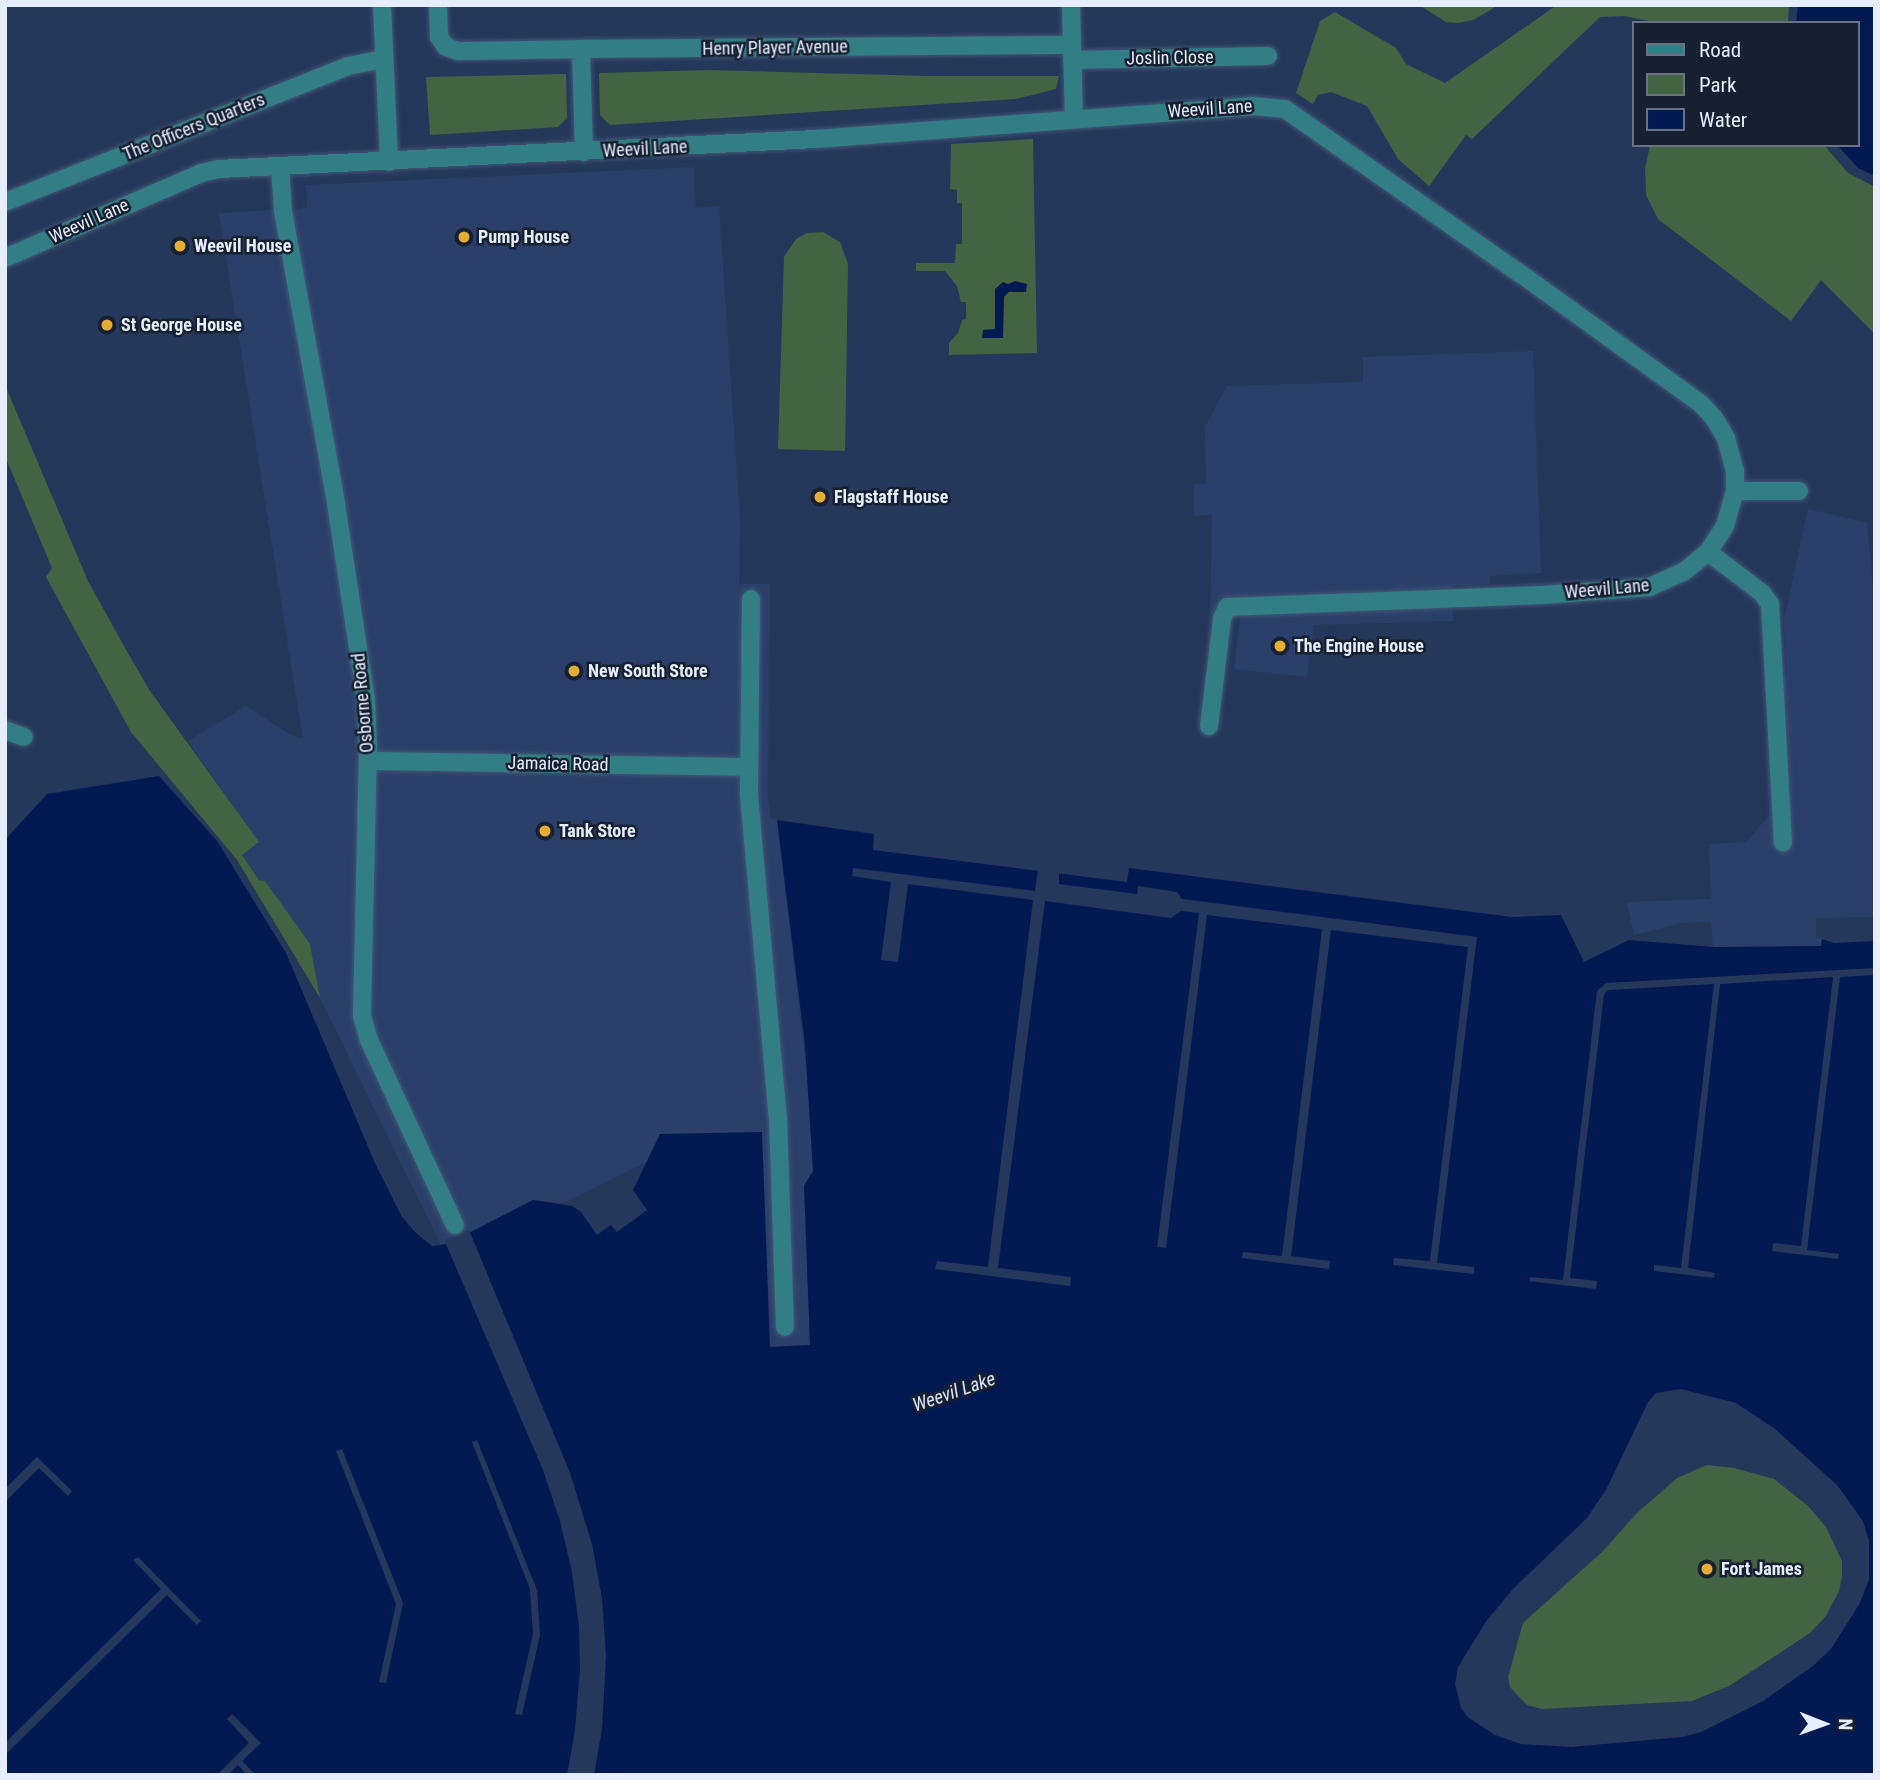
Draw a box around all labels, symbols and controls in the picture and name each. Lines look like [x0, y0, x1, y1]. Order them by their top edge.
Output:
legend [1632, 21, 1859, 147]
street label: Henry Player Avenue [702, 36, 848, 60]
text: Road [1699, 38, 1741, 62]
street label: Joslin Close [1126, 46, 1214, 70]
text: Park [1699, 73, 1736, 97]
street label: The Officers Quarters [120, 89, 268, 165]
street label: Weevil Lane [1167, 95, 1253, 123]
text: Water [1699, 108, 1747, 132]
street label: Weevil Lane [602, 136, 688, 162]
street label: Weevil Lane [46, 194, 132, 248]
place label: Pump House [478, 226, 569, 248]
marker: Pump House [456, 229, 472, 245]
place label: Weevil House [194, 235, 291, 257]
marker: Weevil House [172, 238, 188, 254]
place label: St George House [121, 314, 242, 336]
marker: St George House [99, 317, 115, 333]
place label: Flagstaff House [834, 486, 948, 508]
marker: Flagstaff House [812, 489, 828, 505]
street label: Weevil Lane [1564, 575, 1650, 603]
place label: The Engine House [1294, 635, 1424, 657]
marker: The Engine House [1272, 638, 1288, 654]
street label: Osborne Road [348, 652, 378, 754]
place label: New South Store [588, 660, 708, 682]
marker: New South Store [566, 663, 582, 679]
street label: Jamaica Road [507, 752, 609, 776]
place label: Tank Store [559, 820, 636, 842]
marker: Tank Store [537, 823, 553, 839]
water label: Weevil Lake [910, 1367, 998, 1417]
place label: Fort James [1721, 1558, 1802, 1580]
marker: Fort James [1699, 1561, 1715, 1577]
north arrow [1789, 1689, 1859, 1759]
text: N [1834, 1718, 1857, 1730]

